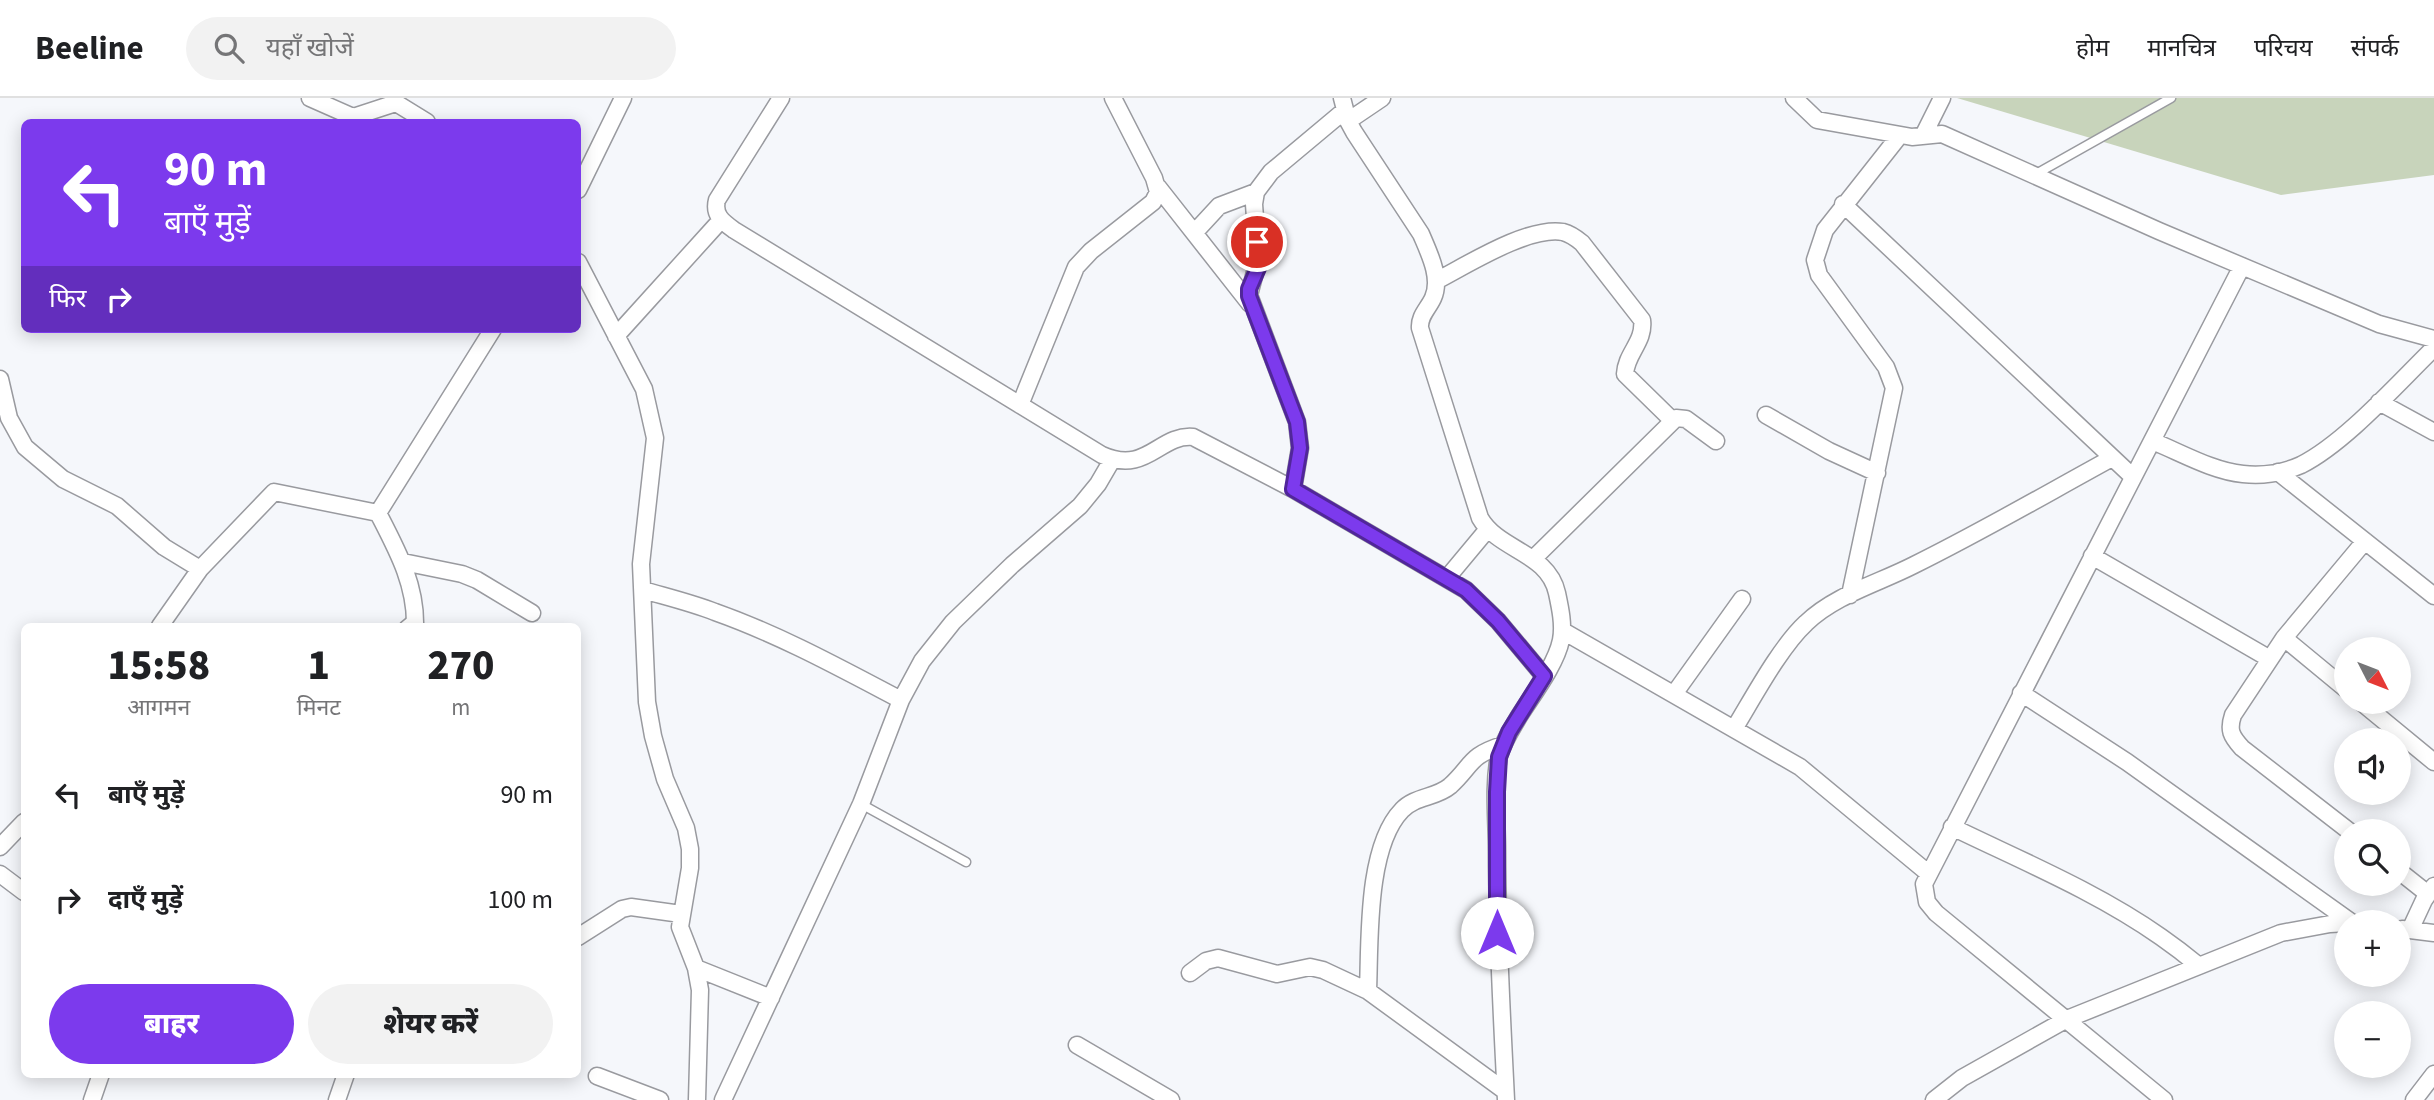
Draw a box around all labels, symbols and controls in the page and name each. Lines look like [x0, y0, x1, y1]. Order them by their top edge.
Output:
search box [186, 17, 676, 80]
text: Beeline [35, 25, 144, 72]
icon: search [210, 29, 248, 67]
text: यहाँ खोजें [266, 29, 354, 66]
text: होम [2076, 31, 2109, 66]
text: मानचित्र [2147, 31, 2216, 66]
text: परिचय [2254, 31, 2313, 66]
text: संपर्क [2351, 31, 2399, 66]
text: 90 m [164, 135, 268, 205]
icon: left [49, 147, 140, 238]
text: बाएँ मुड़ें [164, 200, 251, 246]
pin [1227, 212, 1287, 272]
icon: arrive [1238, 223, 1276, 261]
text: फिर [49, 280, 86, 317]
icon: right [100, 280, 138, 318]
text: 15:58 [107, 636, 210, 696]
text: 1 [307, 636, 330, 696]
text: 270 [427, 636, 495, 696]
north arrow [2334, 637, 2412, 714]
map controls [2334, 637, 2411, 1078]
text: आगमन [127, 691, 190, 724]
text: मिनट [297, 691, 341, 724]
text: m [451, 691, 470, 724]
button: sound [2334, 728, 2411, 805]
icon: left [49, 776, 87, 814]
text: बाएँ मुड़ें [108, 776, 185, 813]
text: 90 m [500, 776, 553, 813]
button: search [2334, 819, 2411, 896]
icon: right [49, 881, 87, 919]
text: दाएँ मुड़ें [108, 881, 183, 918]
text: 100 m [487, 881, 553, 918]
position arrow [1460, 896, 1534, 970]
button: + [2334, 910, 2411, 987]
button: बाहर [49, 984, 294, 1064]
button: शेयर करें [308, 984, 553, 1064]
button: − [2334, 1001, 2411, 1078]

